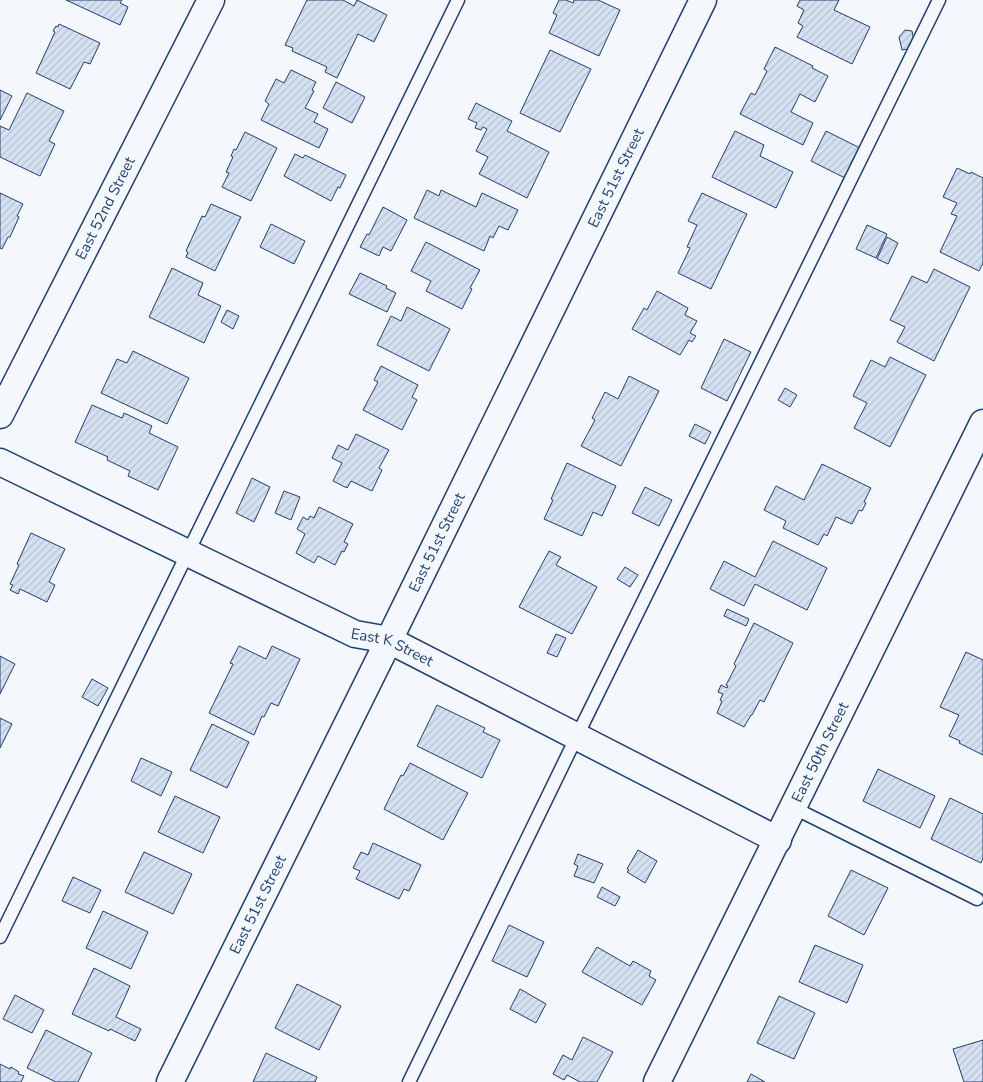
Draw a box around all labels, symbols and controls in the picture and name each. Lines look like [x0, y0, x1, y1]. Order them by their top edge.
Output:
street label: East 51st Street [583, 124, 649, 231]
street label: East 52nd Street [71, 153, 140, 263]
street label: East 51st Street [404, 489, 470, 595]
street label: East K Street [349, 623, 437, 671]
street label: East 50th Street [787, 698, 854, 806]
street label: East 51st Street [225, 851, 291, 957]

